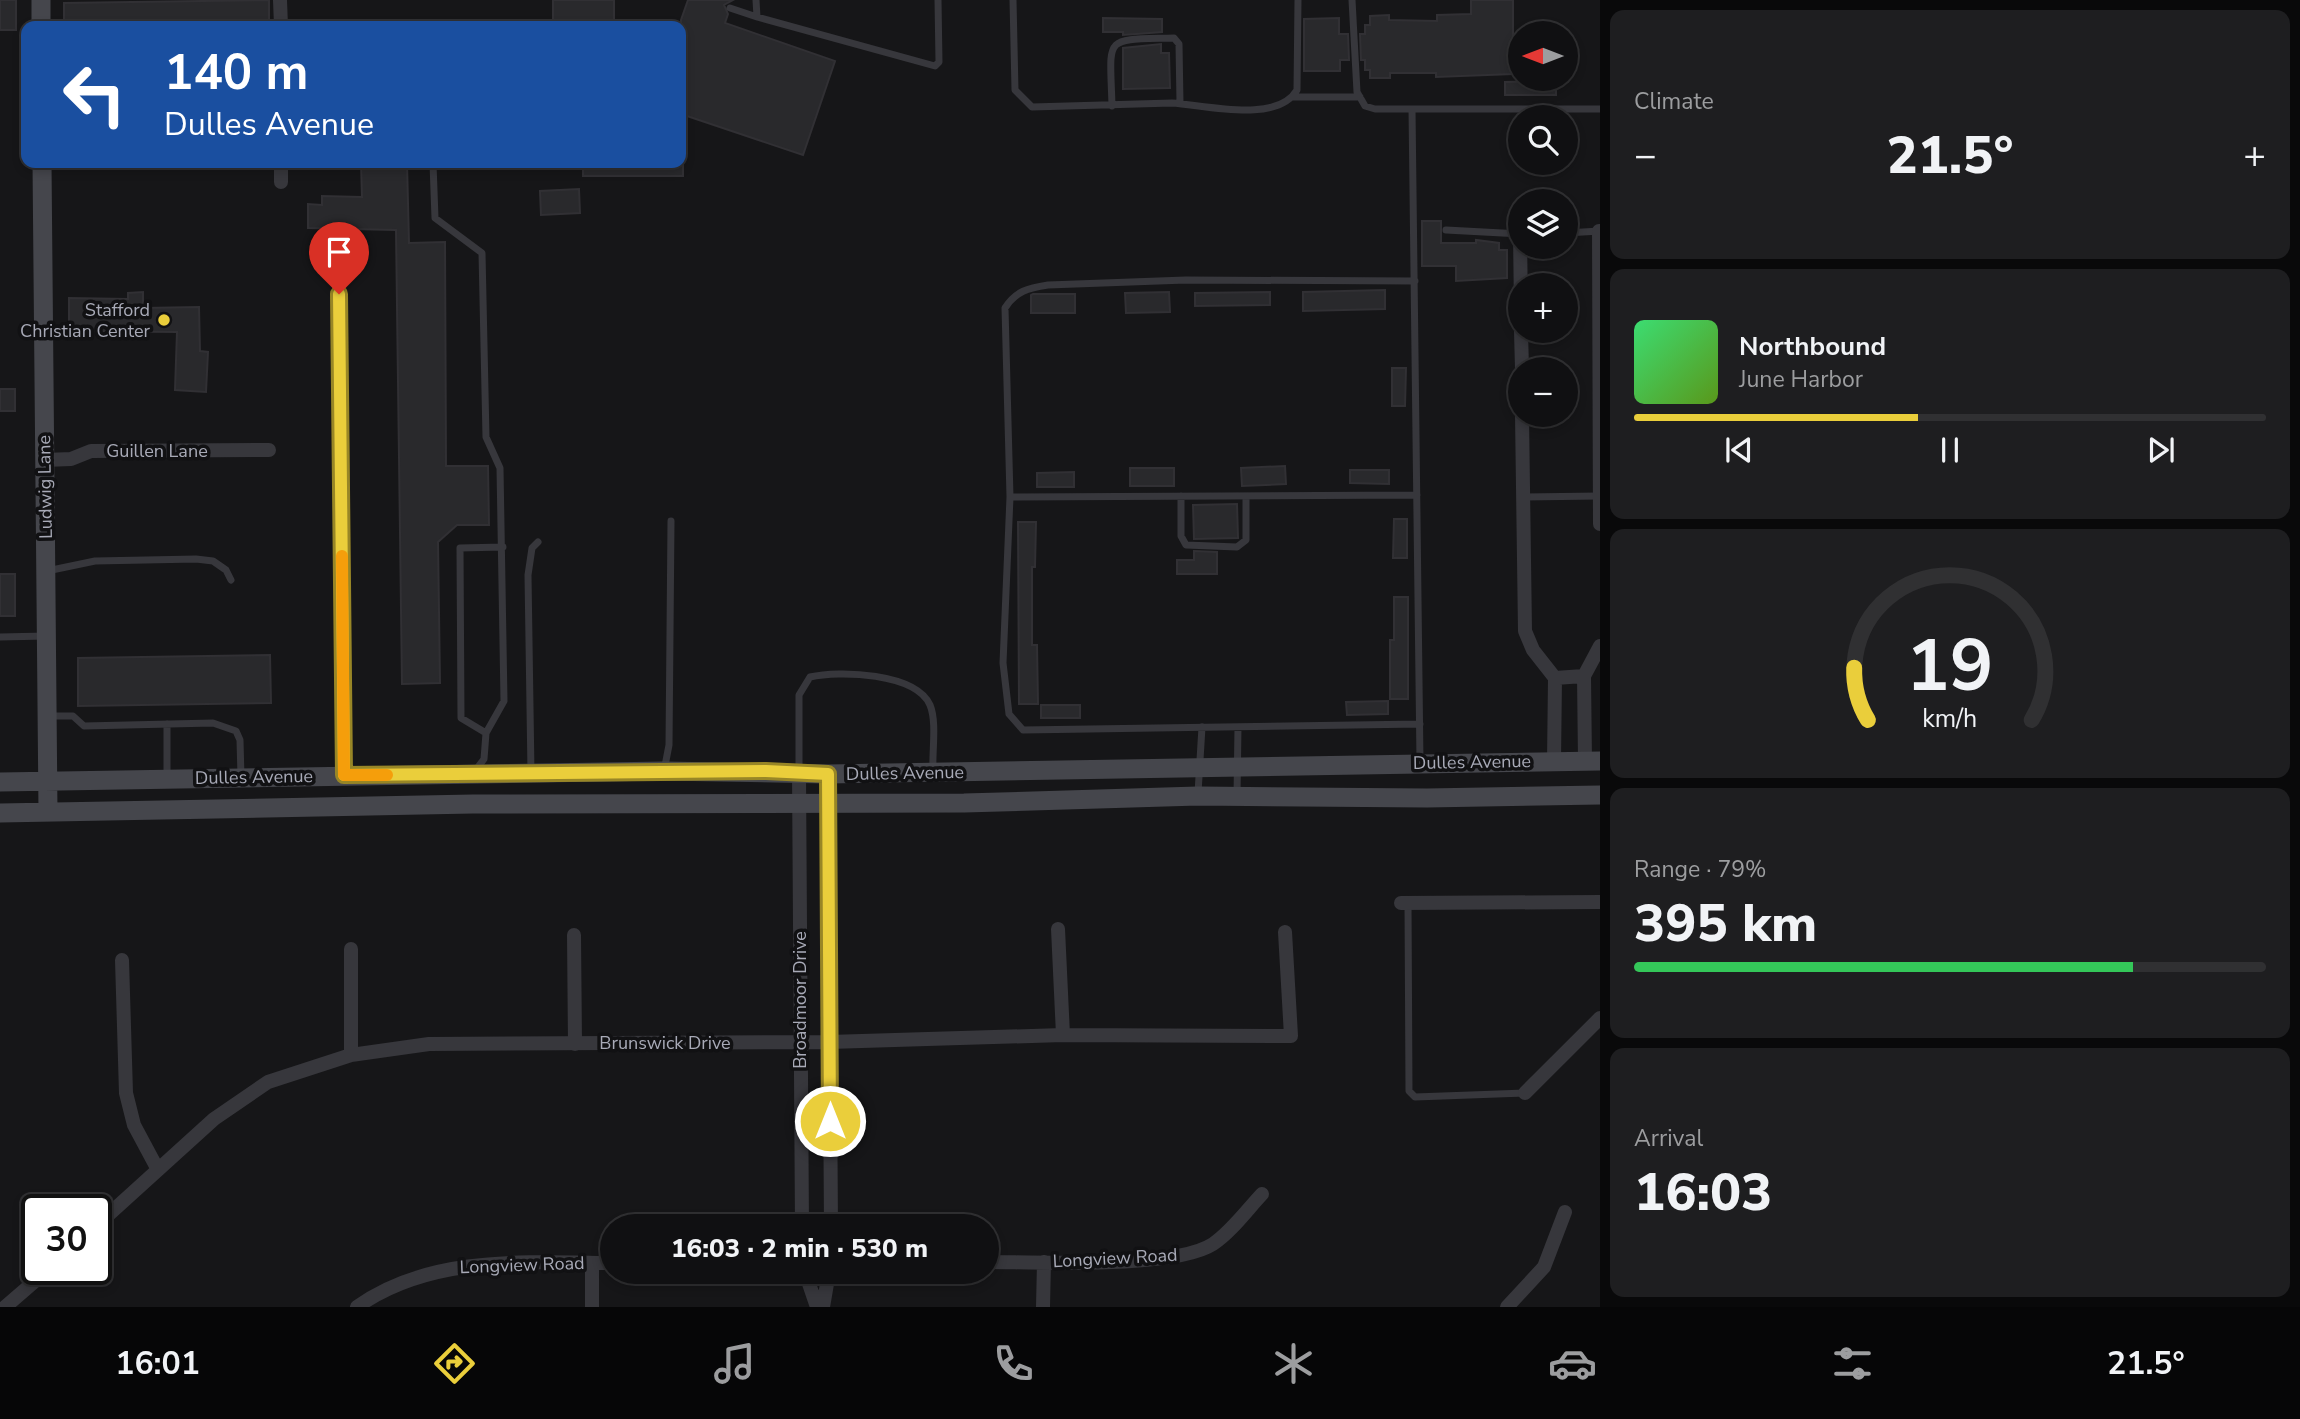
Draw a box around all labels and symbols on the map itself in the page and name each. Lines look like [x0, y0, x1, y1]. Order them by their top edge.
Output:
north arrow [1508, 21, 1578, 91]
pin [309, 222, 369, 294]
place label: Stafford Christian Center [20, 298, 151, 343]
marker: Stafford Christian Center [156, 312, 172, 328]
street label: Ludwig Lane [32, 435, 58, 539]
street label: Guillen Lane [106, 439, 208, 463]
street label: Dulles Avenue [1413, 749, 1531, 775]
street label: Dulles Avenue [846, 760, 964, 786]
street label: Dulles Avenue [195, 764, 313, 790]
street label: Broadmoor Drive [788, 931, 812, 1069]
street label: Brunswick Drive [599, 1031, 731, 1055]
position arrow [793, 1084, 867, 1158]
speed limit sign: 30 [21, 1194, 112, 1285]
street label: Longview Road [1052, 1243, 1178, 1273]
street label: Longview Road [459, 1251, 585, 1279]

